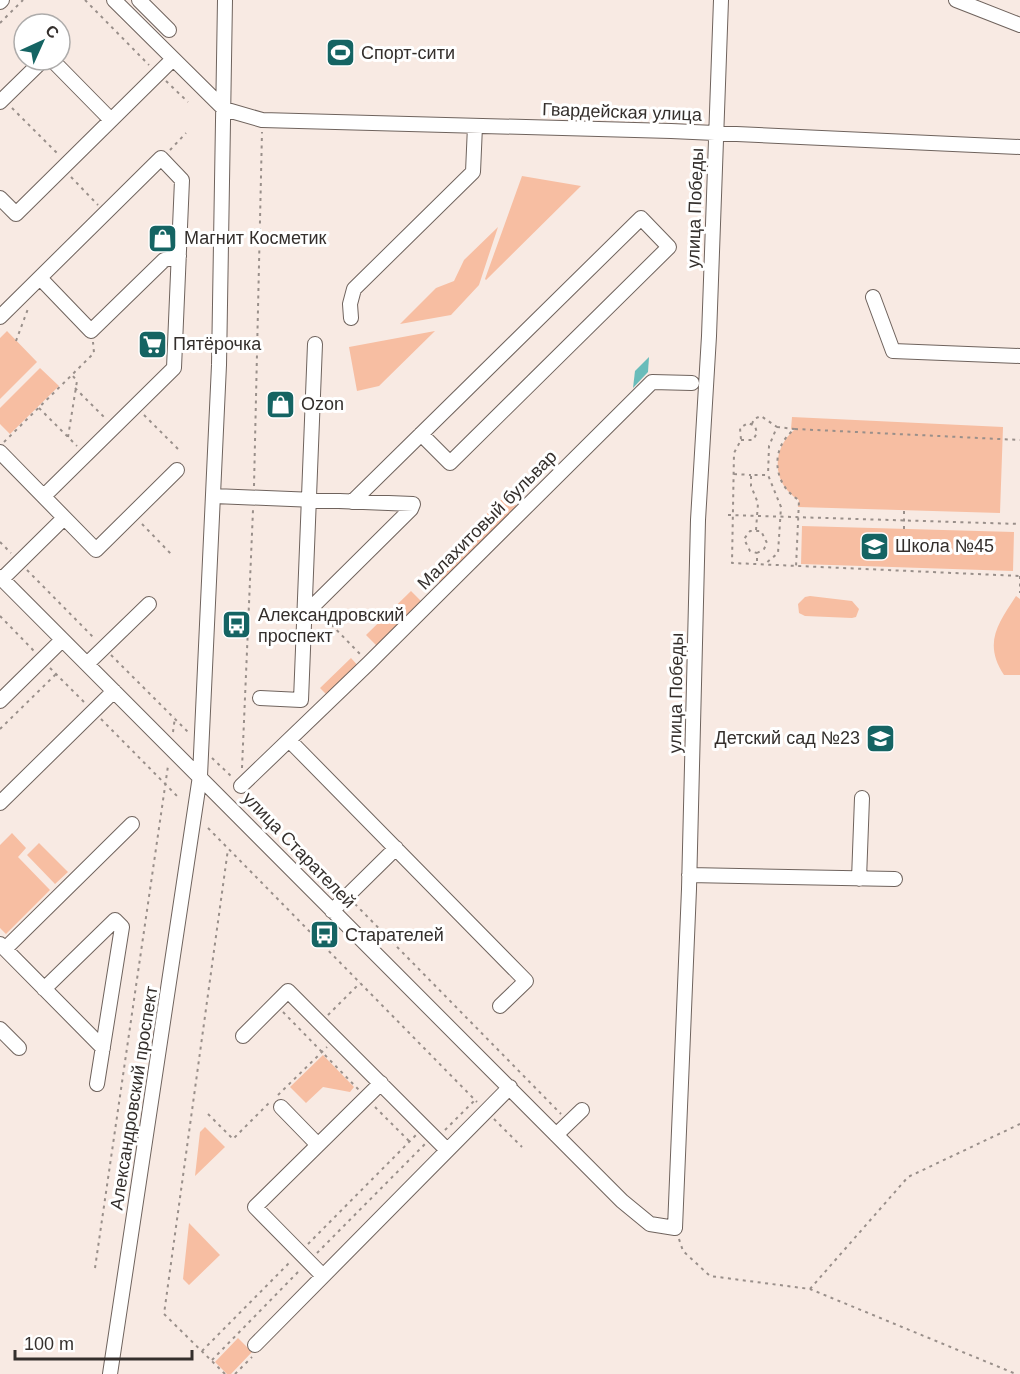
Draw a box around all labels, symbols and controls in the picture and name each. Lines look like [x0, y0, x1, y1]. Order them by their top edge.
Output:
north arrow [12, 12, 72, 72]
text: С [42, 22, 63, 42]
sports icon: Спорт-сити [324, 37, 356, 69]
place label: Спорт-сити [361, 43, 455, 63]
street label: Гвардейская улица [542, 99, 703, 125]
street label: улица Победы [683, 147, 707, 269]
shop icon: Магнит Косметик [147, 222, 179, 254]
place label: Магнит Косметик [184, 228, 327, 248]
supermarket icon: Пятёрочка [136, 328, 168, 360]
place label: Пятёрочка [173, 334, 262, 354]
shop icon: Ozon [264, 388, 296, 420]
place label: Ozon [301, 394, 344, 414]
street label: Малахитовый бульвар [413, 446, 561, 594]
school or university icon: Школа №45 [858, 530, 890, 562]
place label: Школа №45 [895, 536, 994, 556]
place label: Александровский проспект [258, 605, 404, 646]
bus stop icon: Александровский проспект [221, 609, 253, 641]
street label: улица Победы [665, 633, 687, 753]
school or university icon: Детский сад №23 [865, 722, 897, 754]
place label: Детский сад №23 [715, 728, 860, 748]
street label: улица Старателей [239, 788, 359, 912]
bus stop icon: Старателей [308, 919, 340, 951]
place label: Старателей [345, 925, 444, 945]
street label: Александровский проспект [106, 985, 162, 1211]
scale bar [15, 1323, 192, 1361]
text: 100 m [24, 1334, 74, 1354]

